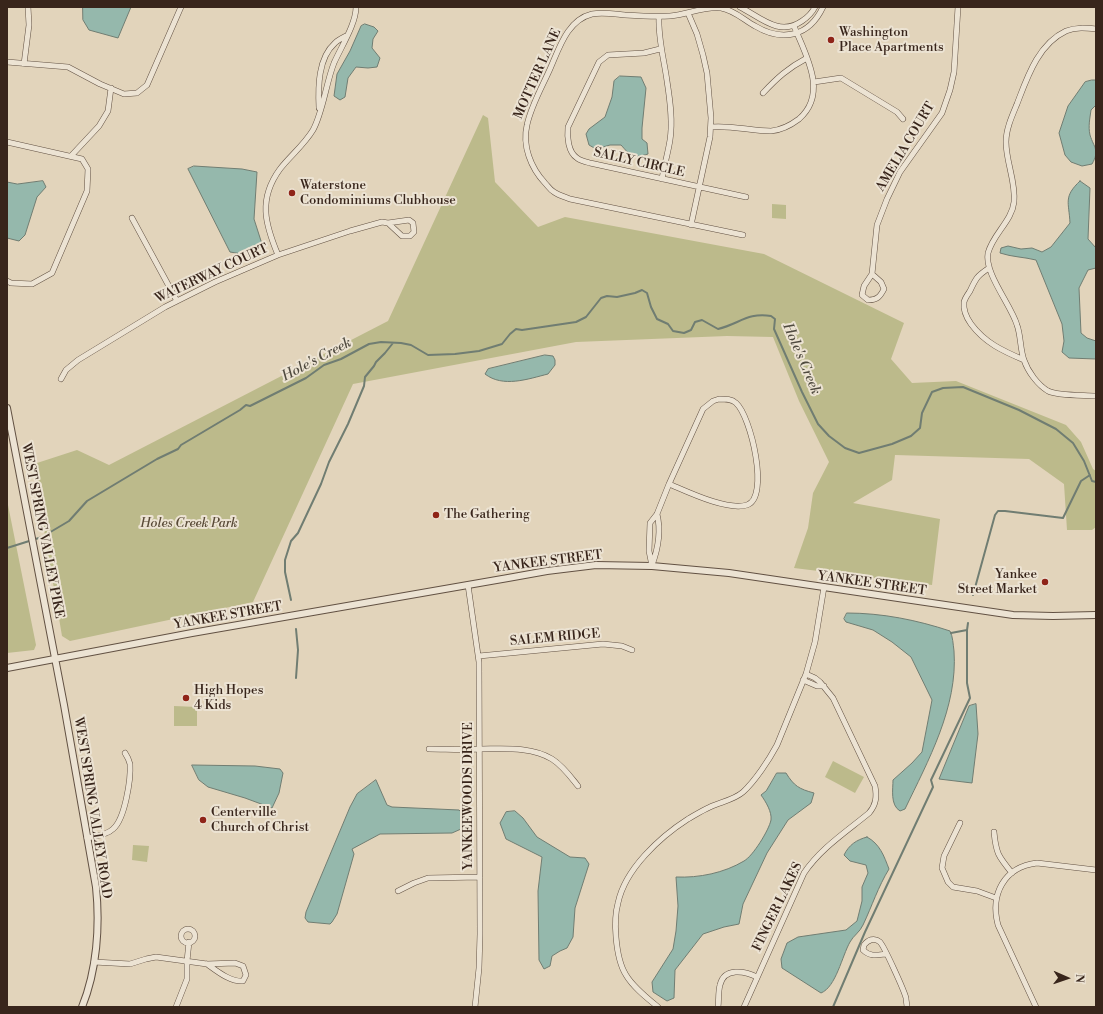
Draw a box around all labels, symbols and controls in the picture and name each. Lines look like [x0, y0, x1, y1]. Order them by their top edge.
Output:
place label: Washington Place Apartments [839, 25, 944, 56]
street label: MOTTER LANE [511, 26, 565, 122]
marker: Washington Place Apartments [826, 35, 836, 45]
street label: AMELIA COURT [873, 100, 939, 194]
street label: SALLY CIRCLE [592, 145, 686, 181]
place label: Waterstone Condominiums Clubhouse [300, 178, 456, 209]
marker: Waterstone Condominiums Clubhouse [287, 188, 297, 198]
street label: WATERWAY COURT [153, 241, 271, 307]
water label: Hole's Creek [778, 321, 824, 397]
water label: Hole's Creek [279, 335, 355, 385]
street label: WEST SPRING VALLEY PIKE [17, 442, 67, 620]
place label: The Gathering [444, 507, 530, 523]
marker: The Gathering [431, 510, 441, 520]
park label: Holes Creek Park [140, 516, 238, 532]
street label: YANKEE STREET [493, 548, 603, 576]
place label: Yankee Street Market [958, 567, 1037, 598]
street label: YANKEE STREET [817, 569, 927, 599]
marker: Yankee Street Market [1040, 577, 1050, 587]
street label: YANKEE STREET [173, 599, 283, 633]
street label: SALEM RIDGE [509, 626, 601, 650]
place label: High Hopes 4 Kids [194, 683, 263, 714]
marker: High Hopes 4 Kids [181, 693, 191, 703]
street label: WEST SPRING VALLEY ROAD [70, 716, 114, 900]
street label: YANKEEWOODS DRIVE [461, 722, 477, 870]
place label: Centerville Church of Christ [211, 805, 309, 836]
marker: Centerville Church of Christ [198, 815, 208, 825]
street label: FINGER LAKES [750, 860, 806, 954]
north arrow [1047, 958, 1087, 998]
text: N [1072, 974, 1086, 983]

